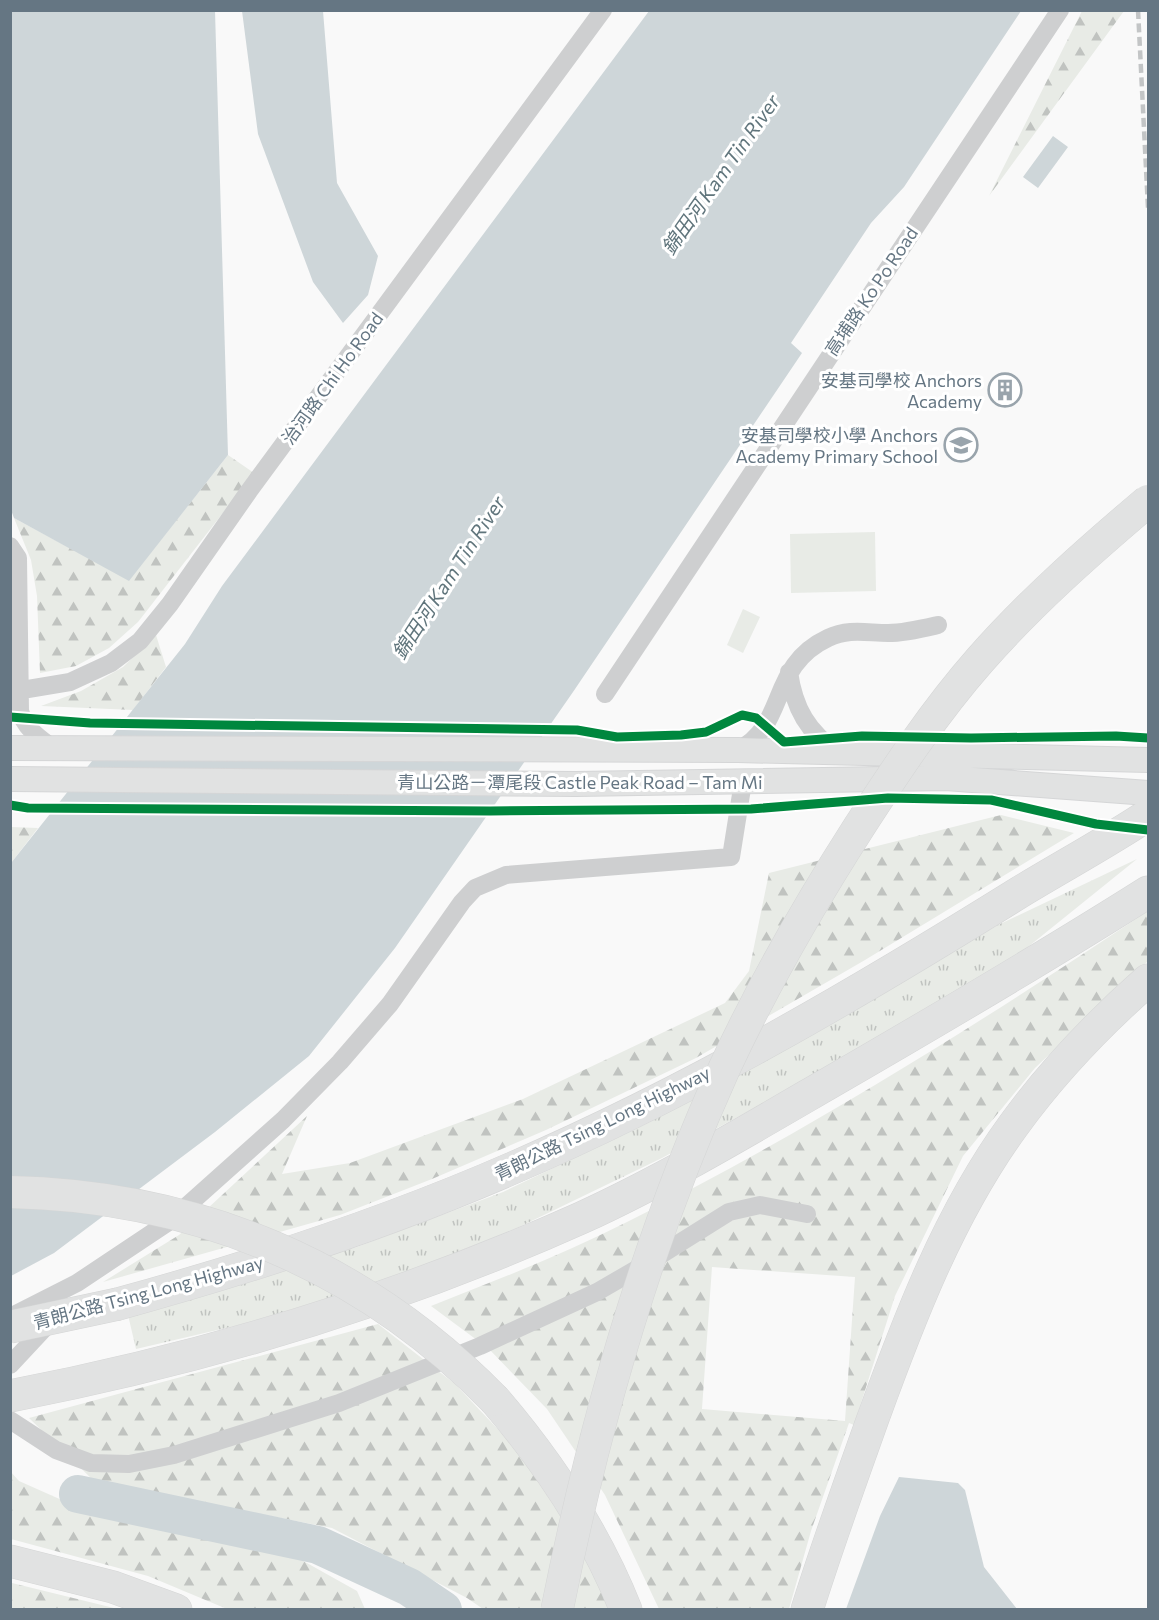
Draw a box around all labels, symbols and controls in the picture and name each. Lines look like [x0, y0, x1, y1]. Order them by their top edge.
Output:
water label: 錦田河 Kam Tin River [656, 89, 785, 258]
street label: 高埔路 Ko Po Road [820, 223, 922, 359]
street label: 治河路 Chi Ho Road [277, 308, 387, 448]
place label: 安基司學校 Anchors Academy [821, 369, 982, 412]
building icon: 安基司學校 Anchors Academy [987, 372, 1023, 408]
place label: 安基司學校小學 Anchors Academy Primary School [735, 424, 938, 467]
school or university icon: 安基司學校小學 Anchors Academy Primary School [943, 427, 979, 463]
water label: 錦田河 Kam Tin River [386, 490, 510, 663]
street label: 青山公路－潭尾段 Castle Peak Road – Tam Mi [397, 771, 763, 793]
street label: 青朗公路 Tsing Long Highway [491, 1061, 713, 1185]
street label: 青朗公路 Tsing Long Highway [31, 1251, 265, 1333]

